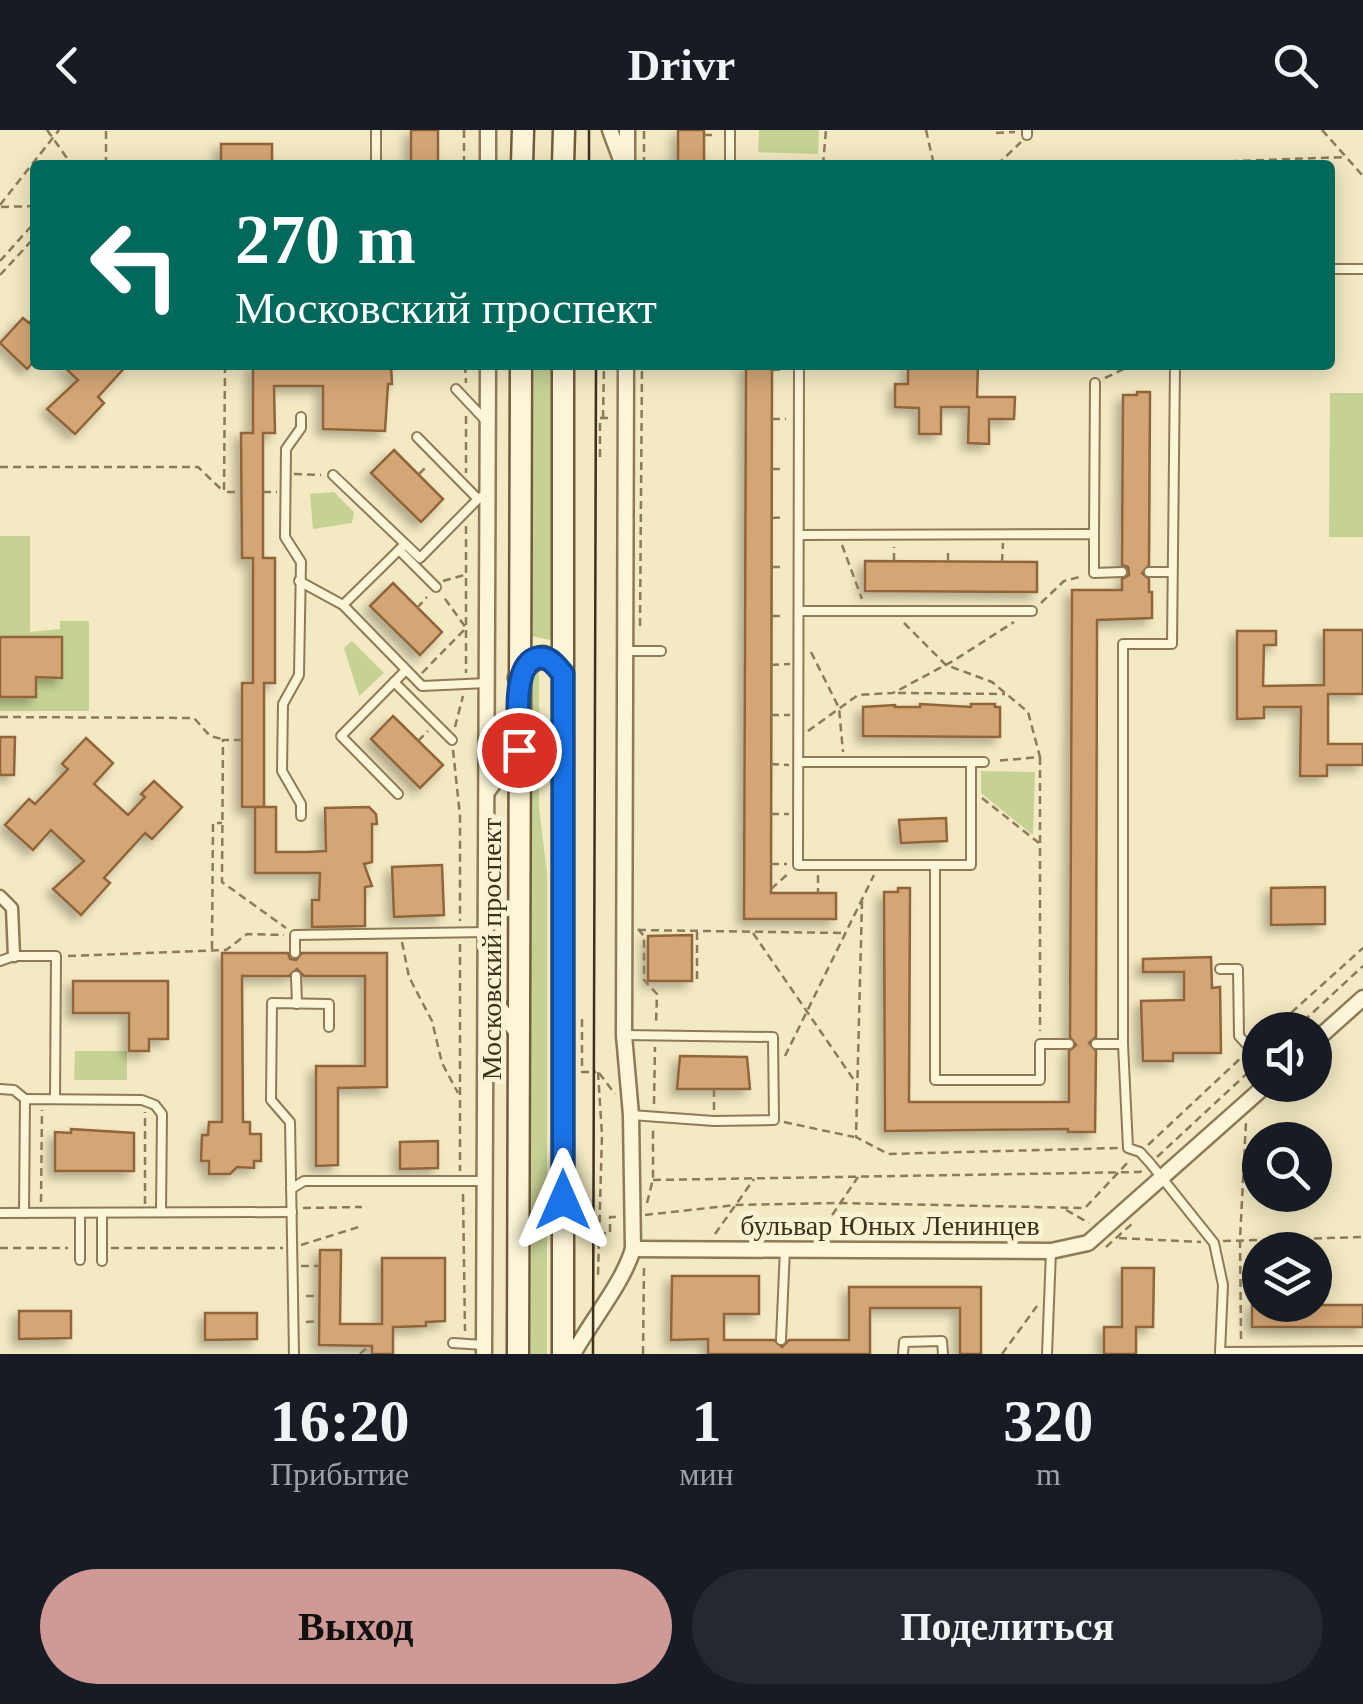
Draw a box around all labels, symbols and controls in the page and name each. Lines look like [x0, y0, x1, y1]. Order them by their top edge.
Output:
icon: back [40, 38, 95, 93]
icon: search [1268, 38, 1323, 93]
text: Drivr [628, 40, 735, 90]
icon: left [70, 200, 200, 330]
text: 270 m [235, 201, 416, 278]
text: Московский проспект [235, 283, 657, 333]
pin [477, 708, 562, 793]
icon: arrive [492, 723, 547, 778]
street label: Московский проспект [476, 818, 507, 1080]
map controls [1242, 1012, 1332, 1322]
button: sound [1242, 1012, 1332, 1102]
button: search [1242, 1122, 1332, 1212]
position arrow [511, 1148, 615, 1252]
street label: бульвар Юных Ленинцев [740, 1210, 1040, 1241]
button: layers [1242, 1232, 1332, 1322]
text: 16:20 [270, 1388, 410, 1454]
text: 1 [691, 1388, 721, 1454]
text: 320 [1003, 1388, 1093, 1454]
text: Прибытие [270, 1456, 409, 1492]
text: мин [679, 1456, 734, 1492]
text: m [1036, 1456, 1061, 1492]
button: Выход [40, 1569, 672, 1684]
button: Поделиться [692, 1569, 1323, 1684]

